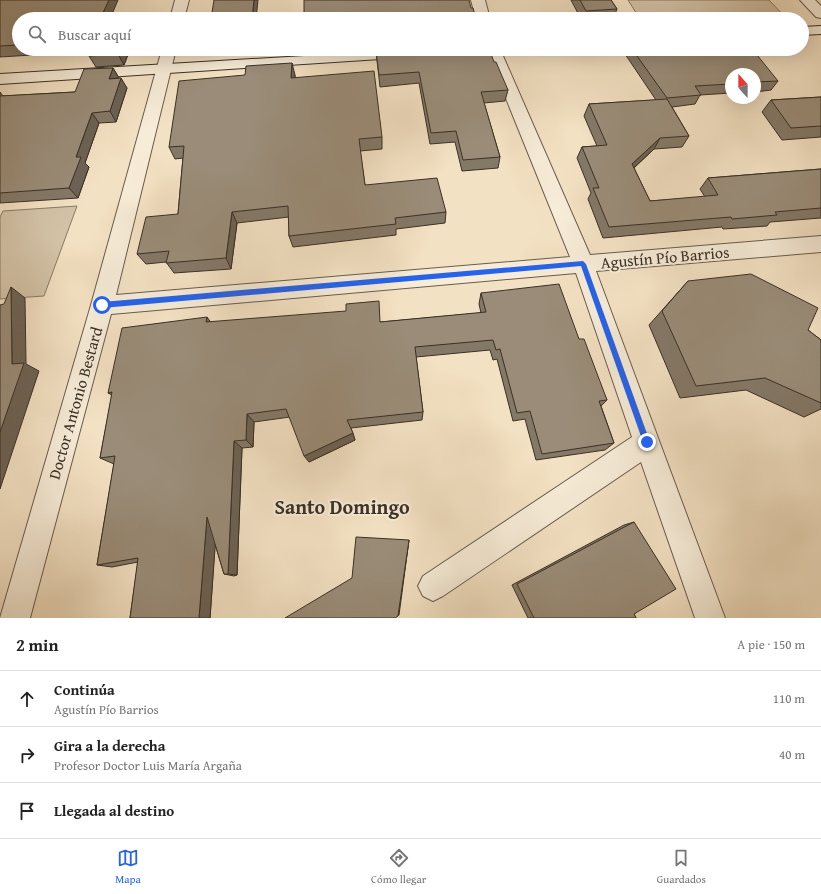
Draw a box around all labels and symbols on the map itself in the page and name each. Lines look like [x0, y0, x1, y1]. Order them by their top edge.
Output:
north arrow [725, 68, 761, 104]
street label: Agustín Pío Barrios [600, 239, 730, 275]
route start [93, 296, 111, 314]
street label: Doctor Antonio Bestard [42, 323, 108, 482]
route end [638, 433, 656, 451]
district label: Santo Domingo [274, 492, 410, 521]

